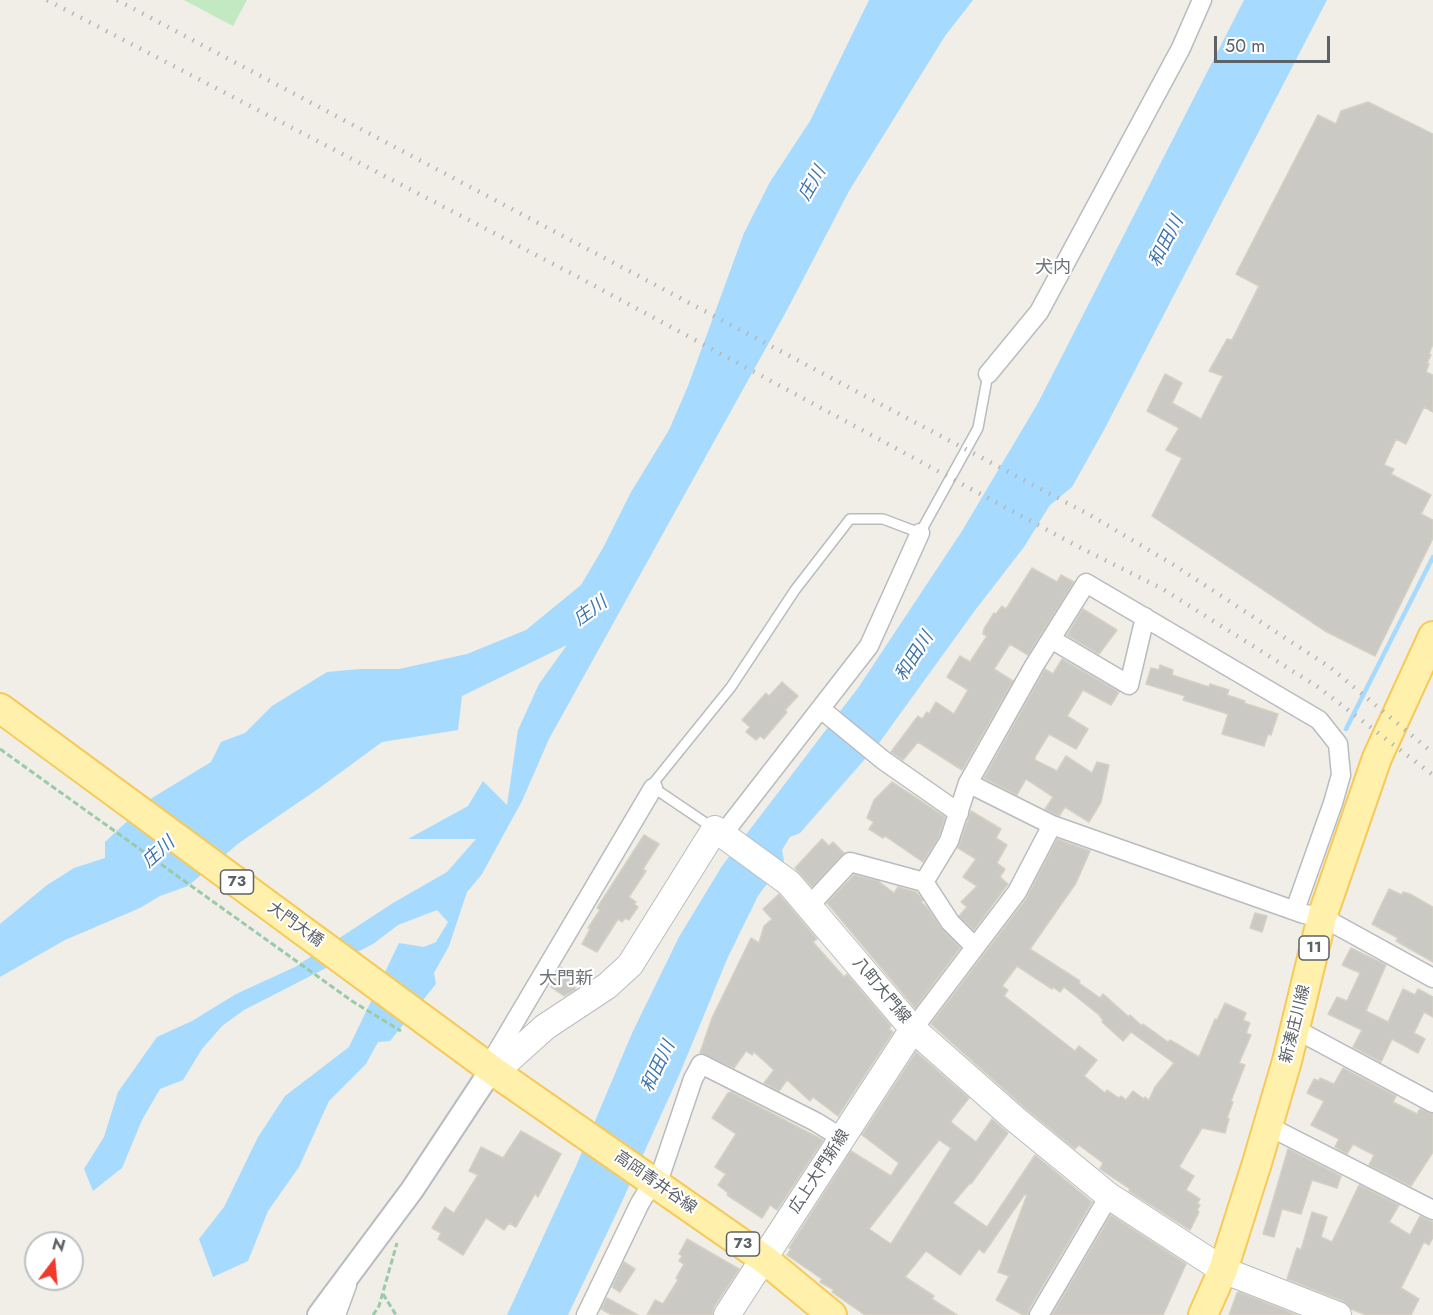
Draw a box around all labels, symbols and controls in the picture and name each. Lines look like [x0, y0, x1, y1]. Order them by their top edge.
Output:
scale bar [1217, 24, 1332, 62]
text: 50 m [1225, 33, 1265, 59]
water label: 庄川 [795, 163, 831, 205]
water label: 和田川 [1145, 213, 1189, 271]
district label: 犬内 [1035, 258, 1071, 280]
water label: 庄川 [570, 593, 612, 631]
water label: 和田川 [891, 628, 939, 686]
water label: 庄川 [138, 833, 180, 873]
road number: 73 [220, 870, 254, 894]
street label: 大門大橋 [263, 898, 327, 952]
road number: 11 [1299, 936, 1329, 960]
street label: 八町大門線 [848, 954, 914, 1028]
district label: 大門新 [539, 969, 593, 991]
street label: 新湊庄川線 [1277, 983, 1315, 1065]
water label: 和田川 [637, 1038, 681, 1096]
street label: 広上大門新線 [786, 1127, 854, 1217]
street label: 高岡青井谷線 [610, 1148, 700, 1218]
north arrow [24, 1231, 84, 1291]
text: N [49, 1232, 68, 1258]
road number: 73 [726, 1232, 760, 1256]

